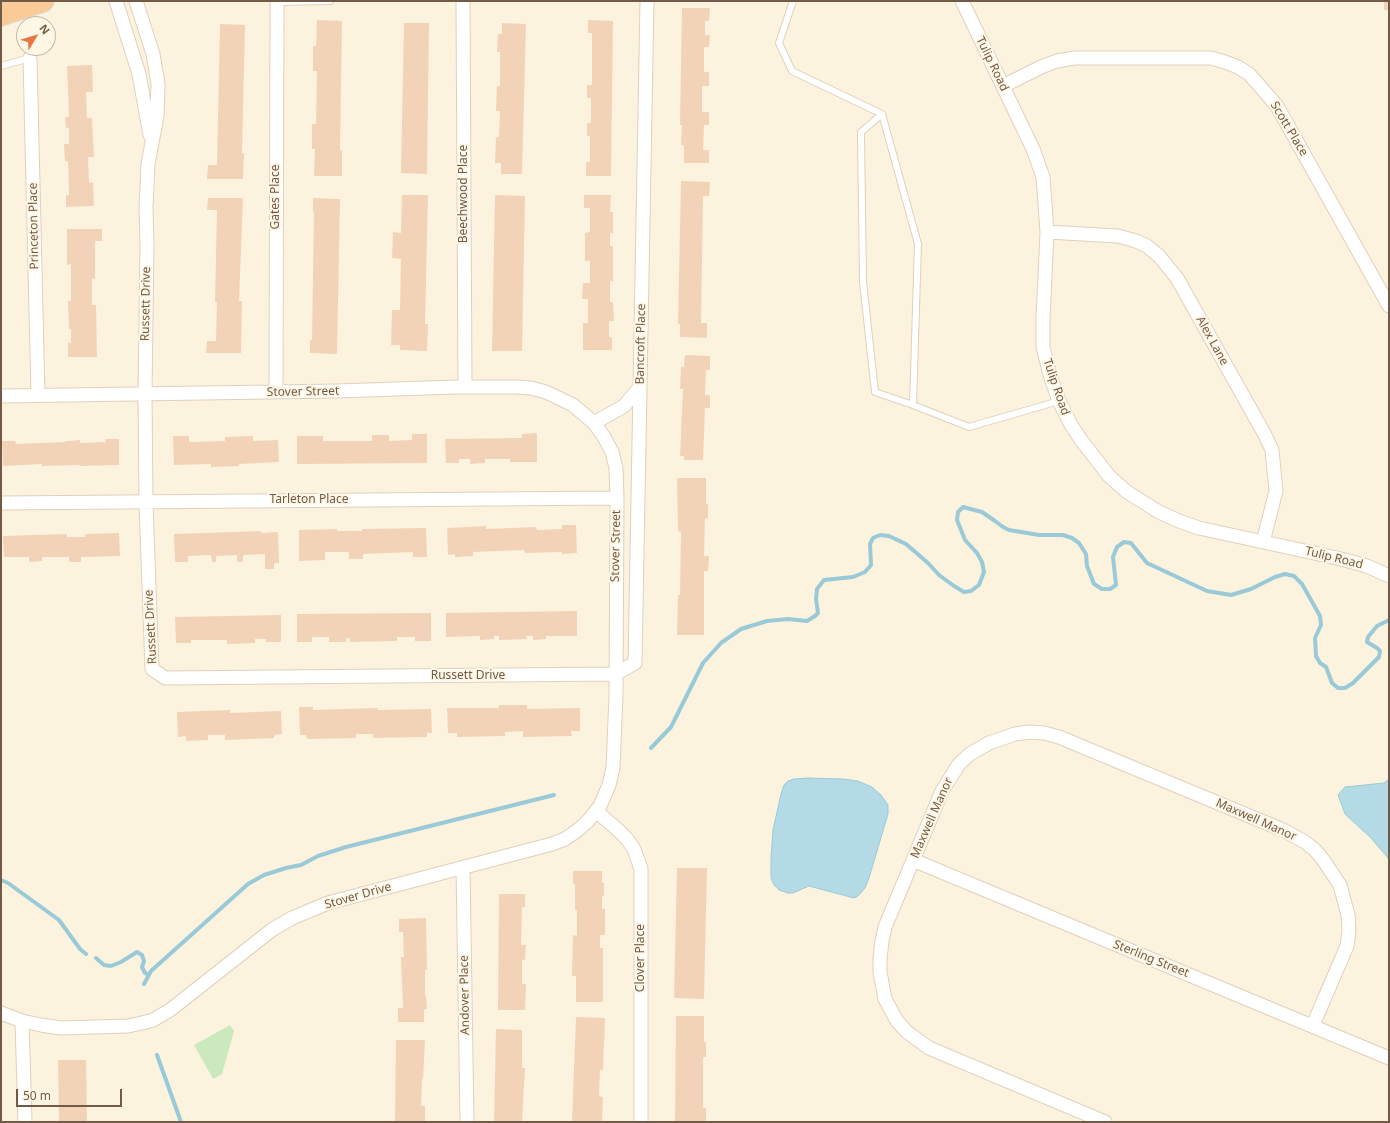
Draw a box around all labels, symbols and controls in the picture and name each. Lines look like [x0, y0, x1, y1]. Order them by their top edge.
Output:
north arrow [16, 16, 56, 56]
text: N [36, 21, 54, 37]
street label: Tulip Road [973, 34, 1011, 94]
street label: Scott Place [1267, 99, 1311, 159]
street label: Beechwood Place [457, 145, 471, 243]
street label: Gates Place [269, 164, 283, 230]
street label: Princeton Place [26, 182, 42, 270]
street label: Russett Drive [138, 267, 154, 341]
street label: Bancroft Place [633, 303, 649, 385]
street label: Alex Lane [1193, 314, 1231, 368]
street label: Tulip Road [1040, 357, 1072, 417]
street label: Stover Street [267, 384, 339, 400]
street label: Tarleton Place [269, 493, 349, 507]
street label: Stover Street [608, 510, 624, 582]
street label: Tulip Road [1304, 544, 1364, 572]
street label: Russett Drive [142, 589, 160, 665]
street label: Russett Drive [431, 669, 505, 683]
street label: Maxwell Manor [908, 775, 956, 861]
street label: Maxwell Manor [1213, 796, 1299, 844]
street label: Stover Drive [323, 880, 393, 912]
street label: Clover Place [634, 924, 648, 992]
street label: Sterling Street [1111, 937, 1191, 981]
street label: Andover Place [457, 955, 473, 1035]
scale bar [18, 1081, 124, 1107]
text: 50 m [23, 1087, 51, 1104]

